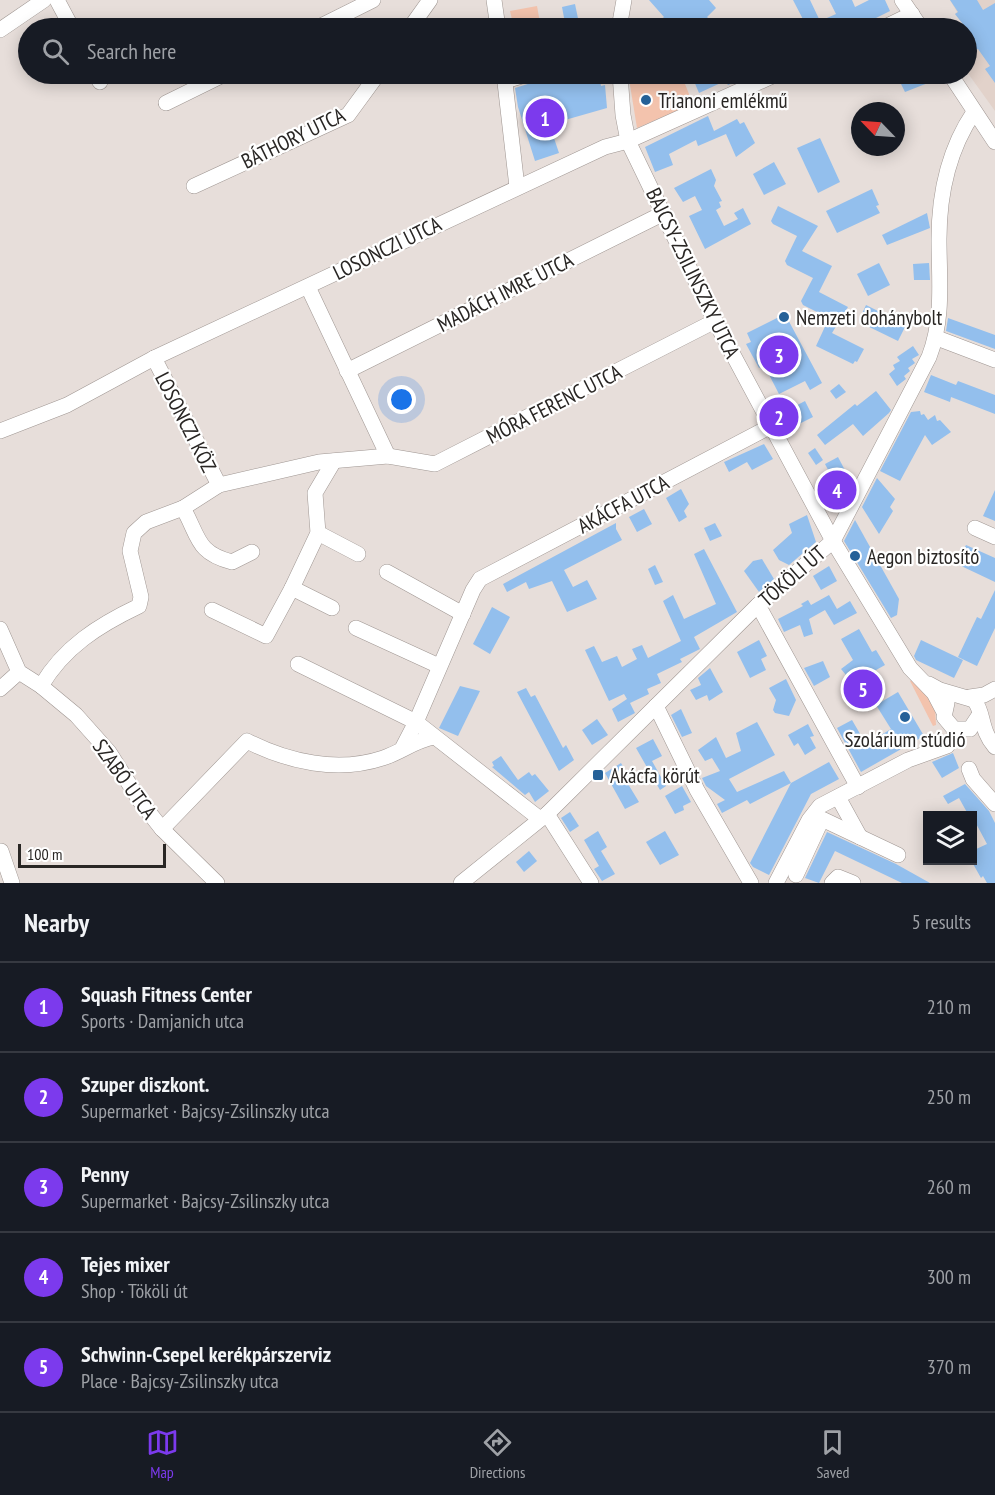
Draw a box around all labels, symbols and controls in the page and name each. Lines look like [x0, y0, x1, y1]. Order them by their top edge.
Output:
search box [18, 18, 977, 84]
icon: search [39, 35, 72, 68]
text: Search here [87, 37, 176, 65]
place label: Trianoni emlékmű [658, 87, 788, 114]
marker: Trianoni emlékmű [639, 93, 653, 107]
pin: 1 [526, 96, 564, 140]
street label: BÁTHORY UTCA [237, 101, 349, 175]
north arrow [851, 102, 905, 156]
street label: BAJCSY-ZSILINSZKY UTCA [640, 183, 746, 363]
street label: LOSONCZI UTCA [328, 210, 446, 286]
street label: MADÁCH IMRE UTCA [432, 246, 578, 338]
place label: Nemzeti dohánybolt [796, 304, 942, 331]
marker: Nemzeti dohánybolt [777, 310, 791, 324]
pin: 3 [760, 332, 798, 378]
street label: MÓRA FERENC UTCA [482, 358, 626, 450]
street label: LOSONCZI KÖZ [149, 367, 223, 477]
your location [387, 385, 416, 414]
pin: 2 [760, 394, 798, 440]
pin: 4 [818, 468, 856, 512]
street label: AKÁCFA UTCA [573, 469, 673, 539]
street label: TÖKÖLI ÚT [753, 539, 831, 612]
place label: Aegon biztosító [867, 543, 979, 570]
marker: Aegon biztosító [848, 549, 862, 563]
pin: 5 [844, 666, 882, 712]
marker: Szolárium stúdió [898, 710, 912, 724]
place label: Szolárium stúdió [845, 726, 965, 753]
street label: SZABÓ UTCA [87, 734, 163, 824]
place label: Akácfa körút [610, 762, 700, 789]
marker: Akácfa körút [591, 768, 605, 782]
map controls [923, 811, 977, 865]
button: layers [923, 811, 977, 865]
scale bar [18, 841, 166, 868]
text: 100 m [27, 844, 62, 864]
text: Nearby [24, 906, 89, 939]
text: 5 results [912, 909, 971, 935]
text: Squash Fitness Center [81, 980, 252, 1008]
text: 1 [39, 994, 48, 1020]
text: 210 m [927, 994, 971, 1020]
text: Sports · Damjanich utca [81, 1008, 244, 1034]
text: Szuper diszkont. [81, 1070, 209, 1098]
text: 2 [39, 1084, 48, 1110]
text: 250 m [927, 1084, 971, 1110]
text: Supermarket · Bajcsy-Zsilinszky utca [81, 1098, 330, 1124]
text: Penny [81, 1160, 129, 1188]
text: 3 [39, 1174, 48, 1200]
text: 260 m [927, 1174, 971, 1200]
text: Supermarket · Bajcsy-Zsilinszky utca [81, 1188, 330, 1214]
text: Tejes mixer [81, 1250, 170, 1278]
text: 4 [39, 1264, 48, 1290]
text: 300 m [927, 1264, 971, 1290]
text: Shop · Tököli út [81, 1278, 188, 1304]
text: Schwinn-Csepel kerékpárszerviz [81, 1340, 331, 1368]
text: 5 [39, 1354, 48, 1380]
text: 370 m [927, 1354, 971, 1380]
text: Place · Bajcsy-Zsilinszky utca [81, 1368, 279, 1394]
tab: Map [146, 1426, 179, 1482]
tab: Directions [470, 1426, 525, 1482]
tab: Saved [816, 1426, 849, 1482]

